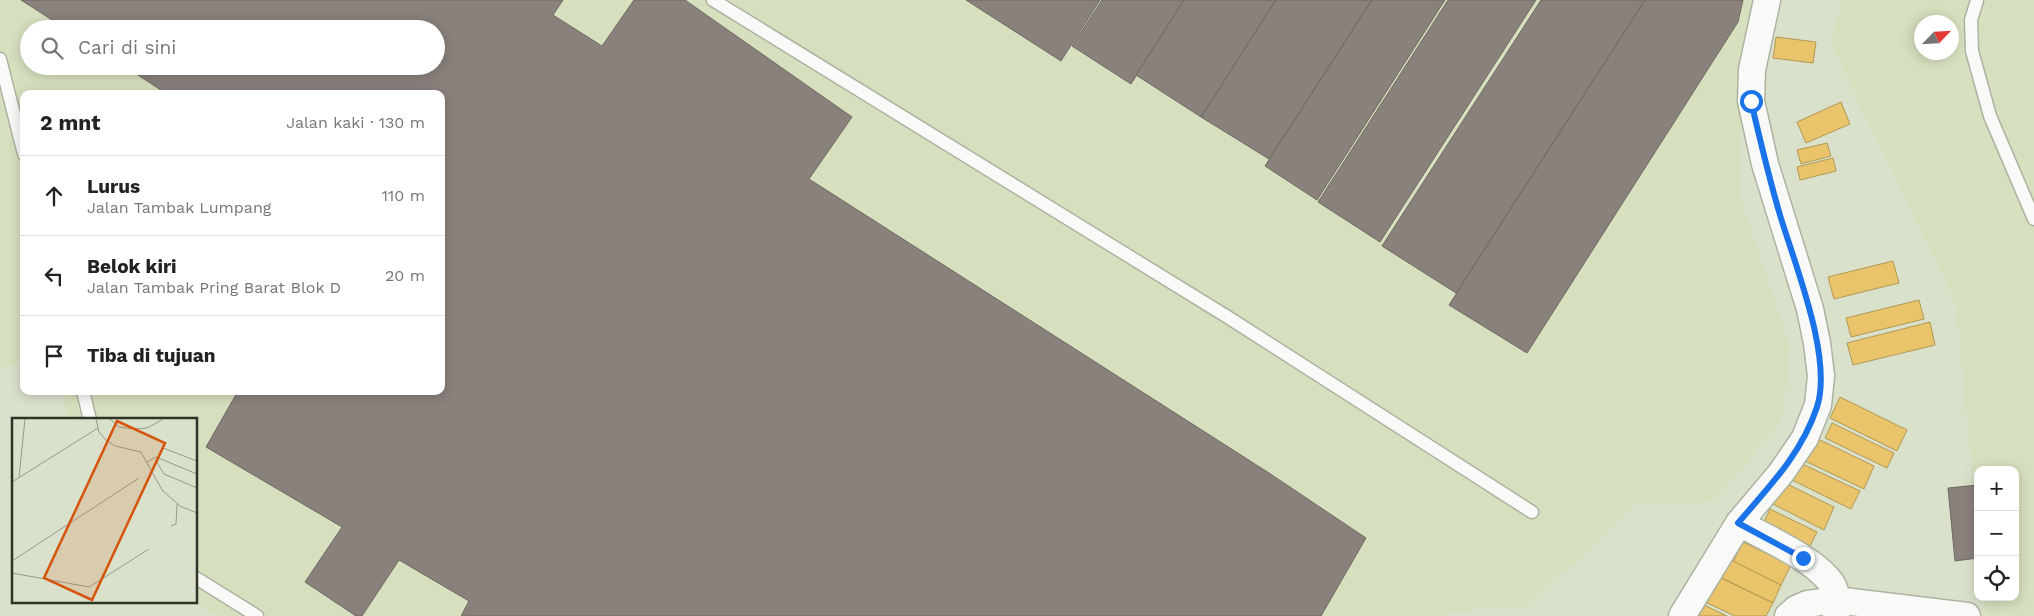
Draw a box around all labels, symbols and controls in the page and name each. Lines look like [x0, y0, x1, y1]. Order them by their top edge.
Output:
north arrow [1914, 15, 1959, 60]
search box [20, 20, 445, 75]
icon: search [38, 34, 66, 62]
text: Cari di sini [78, 36, 176, 59]
route start [1740, 90, 1763, 113]
text: 2 mnt [40, 110, 100, 135]
text: Jalan kaki · 130 m [286, 113, 425, 132]
text: Lurus [87, 175, 140, 198]
icon: ahead [40, 182, 68, 210]
text: 110 m [382, 186, 425, 205]
text: Jalan Tambak Lumpang [87, 198, 271, 217]
text: Belok kiri [87, 255, 177, 278]
icon: left [40, 262, 68, 290]
text: 20 m [385, 266, 425, 285]
text: Jalan Tambak Pring Barat Blok D [87, 278, 341, 297]
icon: arrive [40, 342, 68, 370]
text: Tiba di tujuan [87, 344, 216, 367]
inset map [12, 418, 198, 604]
map controls [1974, 466, 2019, 601]
button: + [1974, 466, 2019, 511]
button: − [1974, 511, 2019, 556]
route end [1792, 547, 1815, 570]
button: locate [1974, 556, 2019, 601]

